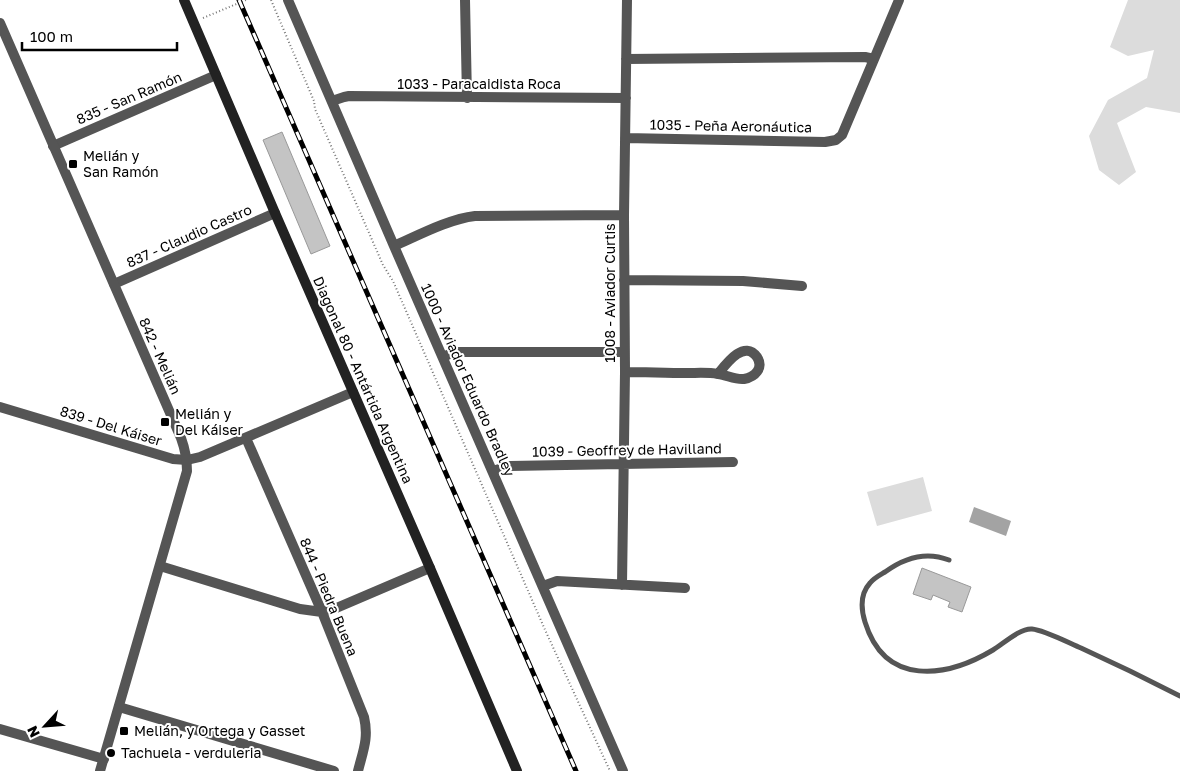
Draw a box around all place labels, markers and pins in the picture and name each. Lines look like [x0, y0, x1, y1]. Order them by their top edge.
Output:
place label: Melián y San Ramón [83, 147, 159, 180]
marker: Melián y San Ramón [67, 158, 79, 170]
place label: Melián y Del Káiser [175, 405, 244, 438]
marker: Melián y Del Káiser [159, 416, 171, 428]
place label: Melián, y Ortega y Gasset [134, 722, 305, 739]
marker: Melián, y Ortega y Gasset [118, 725, 130, 737]
place label: Tachuela - verduleria [121, 744, 262, 761]
marker: Tachuela - verduleria [105, 747, 117, 759]

